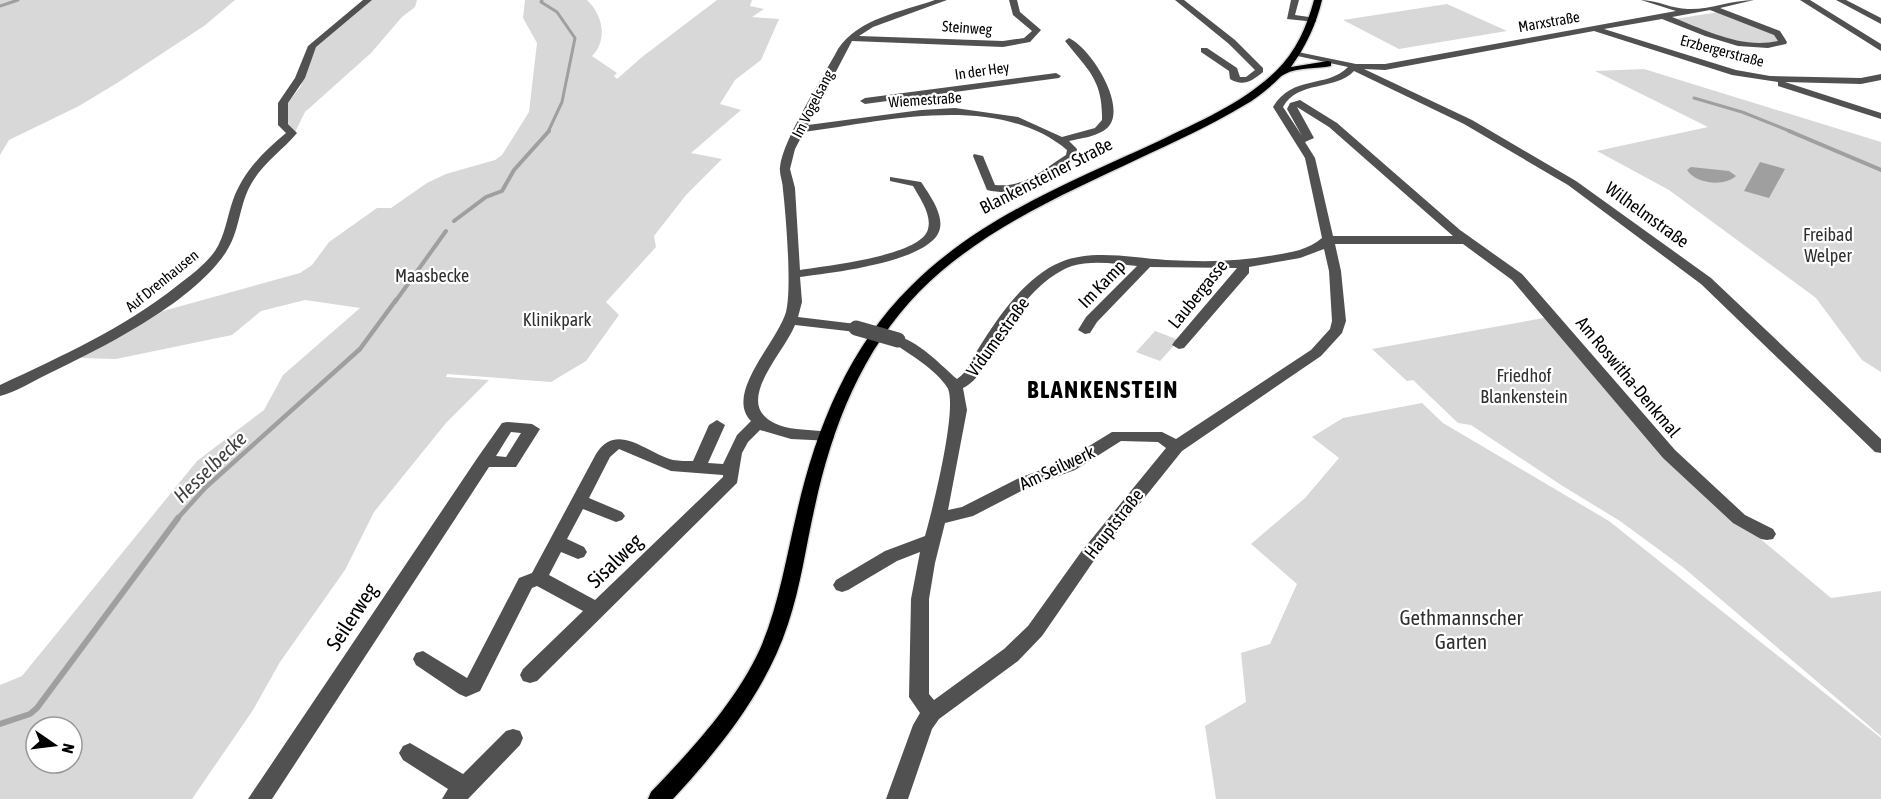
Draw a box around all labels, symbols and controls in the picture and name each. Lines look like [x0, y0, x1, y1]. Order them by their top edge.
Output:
street label: Marxstraße [1517, 8, 1581, 35]
street label: Steinweg [941, 17, 993, 38]
street label: Erzbergerstraße [1678, 31, 1766, 70]
street label: In der Hey [953, 58, 1010, 83]
street label: Im Vogelsang [788, 67, 837, 140]
street label: Wiemestraße [888, 88, 962, 111]
street label: Blankensteiner Straße [976, 133, 1116, 218]
street label: Wilhelmstraße [1601, 177, 1693, 252]
park label: Freibad Welper [1803, 224, 1853, 266]
street label: Auf Drenhausen [122, 246, 201, 315]
street label: Im Kamp [1074, 255, 1129, 312]
street label: Laubergasse [1164, 255, 1232, 332]
park label: Maasbecke [395, 265, 469, 286]
street label: Vidumestraße [962, 293, 1033, 380]
park label: Klinikpark [523, 309, 591, 330]
street label: Am Roswitha-Denkmal [1572, 312, 1685, 441]
park label: Friedhof Blankenstein [1480, 365, 1568, 407]
district label: BLANKENSTEIN [1027, 376, 1179, 403]
water label: Hesselbecke [168, 426, 251, 507]
street label: Am Seilwerk [1016, 441, 1098, 494]
street label: Hauptstraße [1080, 485, 1147, 563]
street label: Sisalweg [582, 528, 647, 592]
street label: Seilerweg [321, 578, 382, 655]
park label: Gethmannscher Garten [1399, 605, 1523, 653]
north arrow [24, 715, 84, 775]
text: N [59, 742, 78, 755]

